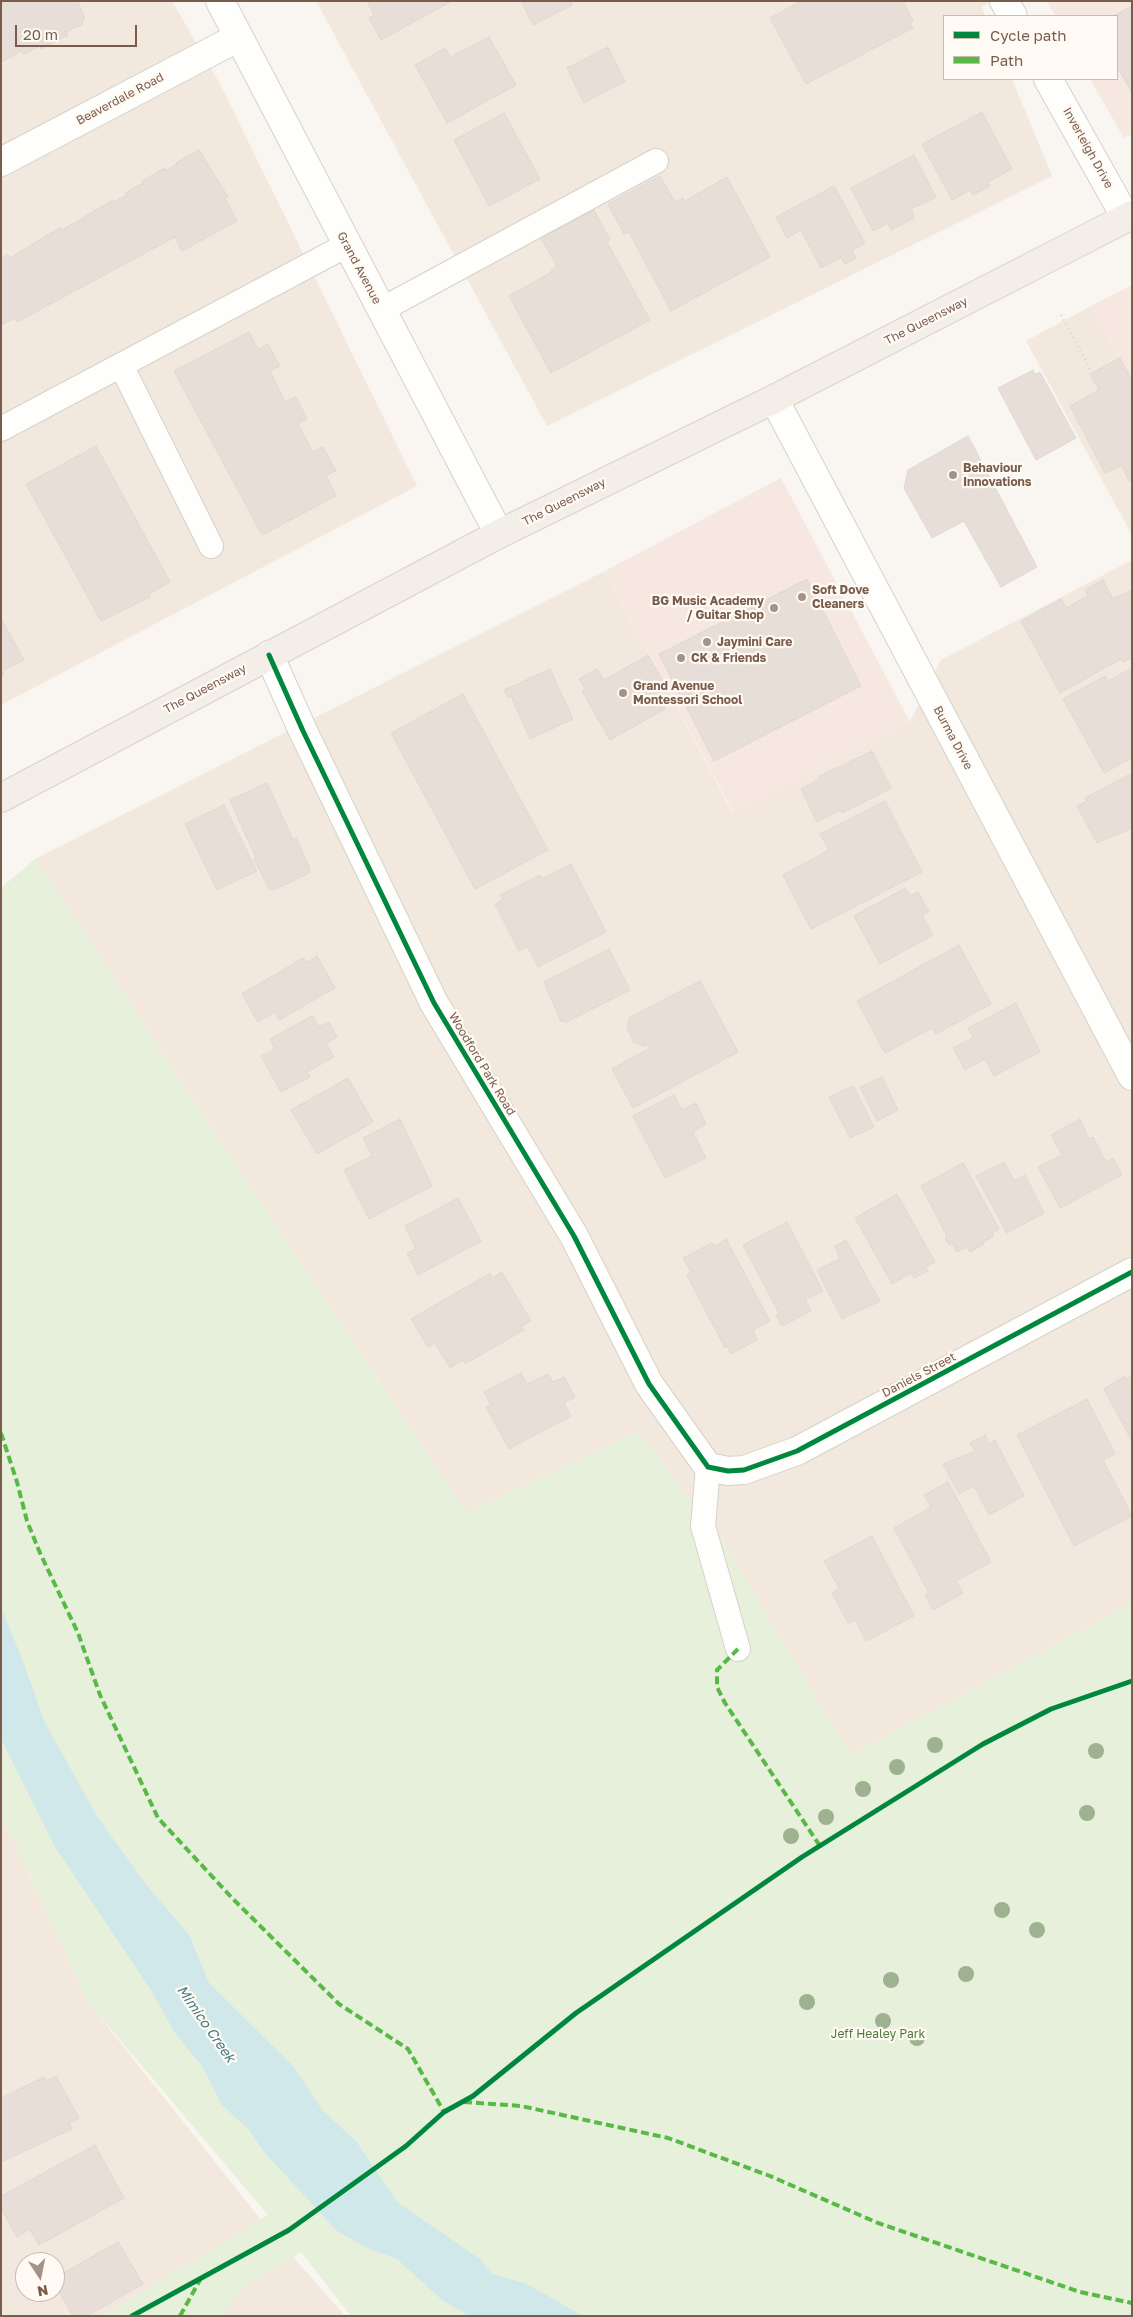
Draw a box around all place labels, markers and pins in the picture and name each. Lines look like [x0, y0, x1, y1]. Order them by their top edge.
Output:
place label: Behaviour Innovations [963, 461, 1032, 489]
marker: Behaviour Innovations [947, 469, 959, 481]
place label: Soft Dove Cleaners [812, 583, 869, 611]
marker: Soft Dove Cleaners [796, 591, 808, 603]
place label: BG Music Academy / Guitar Shop [652, 594, 764, 622]
marker: BG Music Academy / Guitar Shop [768, 602, 780, 614]
place label: Jaymini Care [717, 635, 792, 649]
marker: Jaymini Care [701, 636, 713, 648]
place label: CK & Friends [691, 651, 766, 665]
marker: CK & Friends [675, 652, 687, 664]
place label: Grand Avenue Montessori School [633, 679, 742, 707]
marker: Grand Avenue Montessori School [617, 687, 629, 699]

